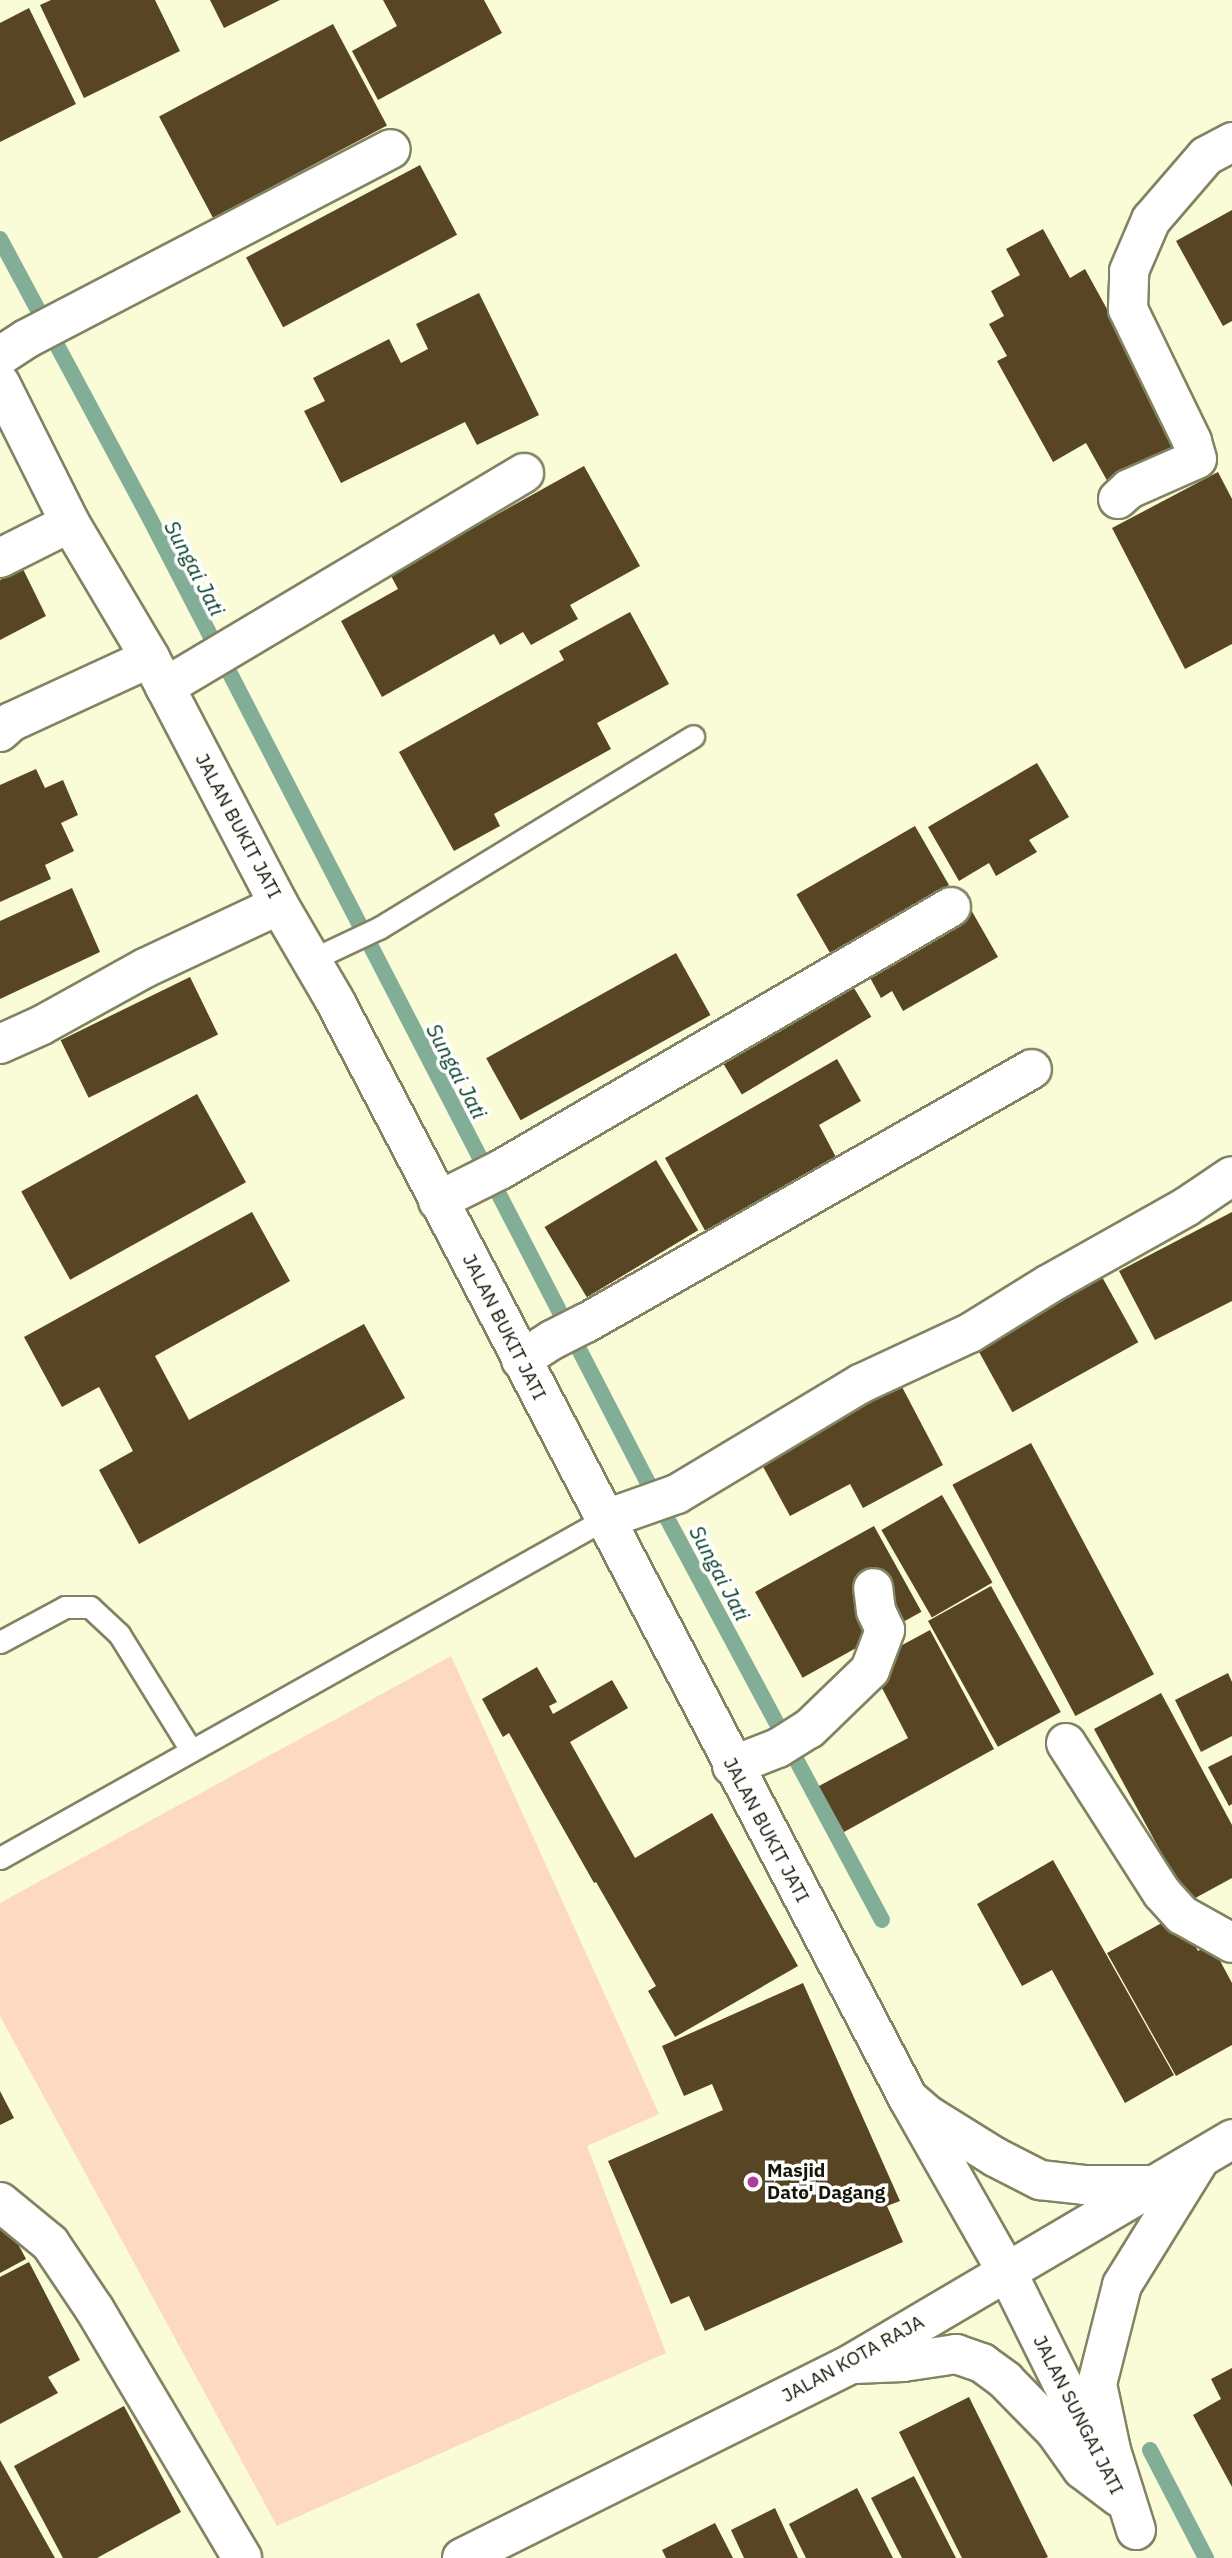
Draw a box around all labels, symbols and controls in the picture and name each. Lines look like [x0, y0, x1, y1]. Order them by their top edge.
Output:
water label: Sungai Jati [159, 516, 231, 620]
street label: JALAN BUKIT JATI [190, 750, 286, 902]
water label: Sungai Jati [421, 1019, 493, 1123]
street label: JALAN BUKIT JATI [457, 1250, 551, 1404]
water label: Sungai Jati [684, 1521, 756, 1625]
street label: JALAN BUKIT JATI [718, 1754, 814, 1906]
place label: Masjid Dato' Dagang [767, 2160, 885, 2204]
marker: Masjid Dato' Dagang [745, 2174, 761, 2190]
street label: JALAN KOTA RAJA [778, 2311, 928, 2407]
street label: JALAN SUNGAI JATI [1028, 2332, 1128, 2498]

